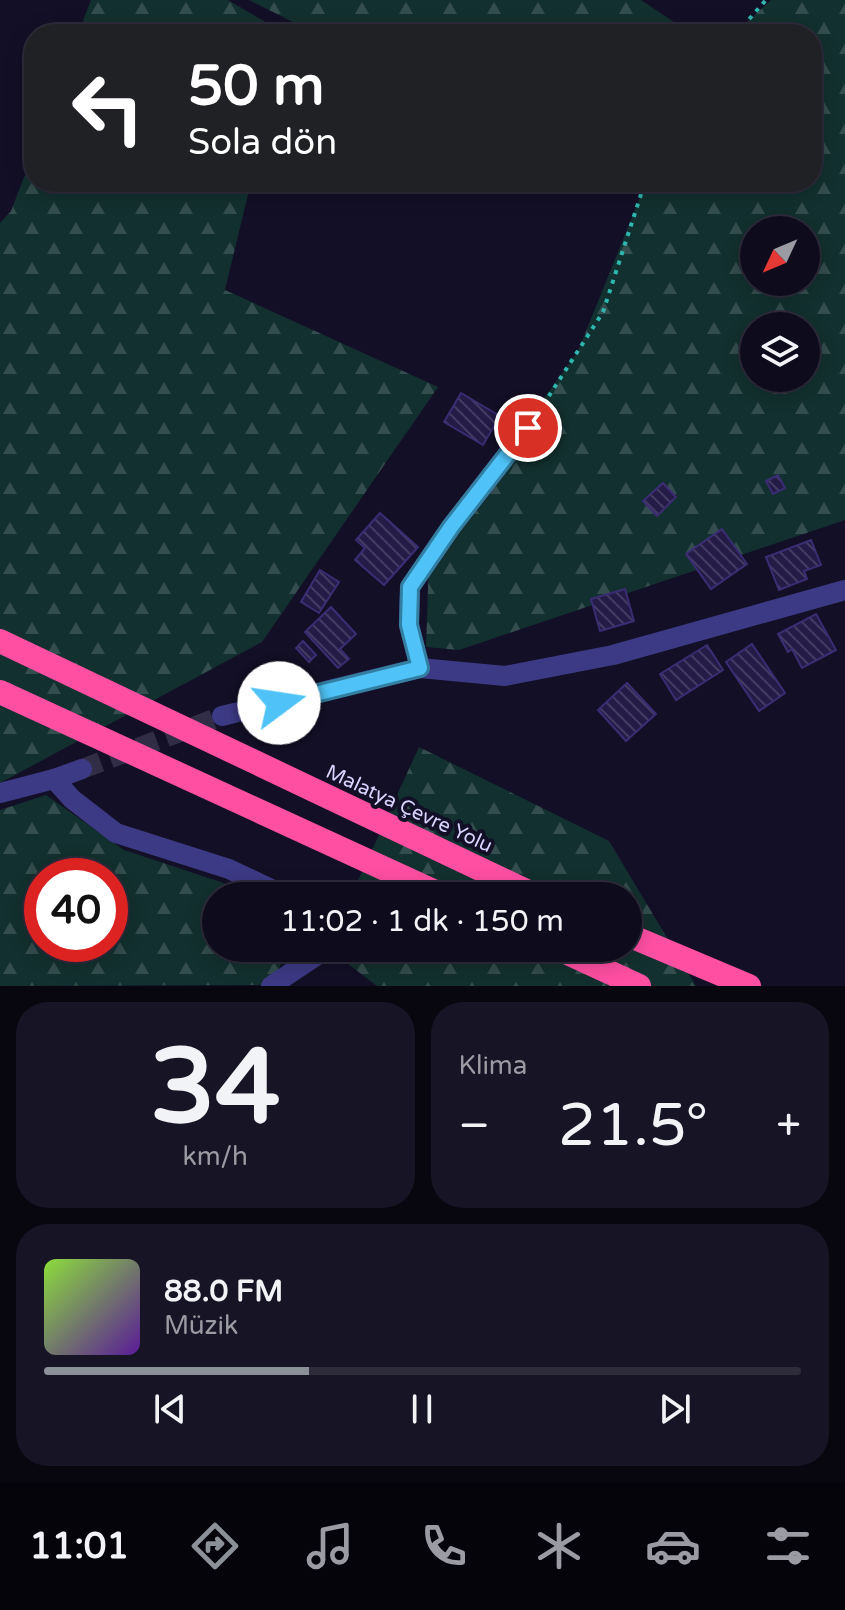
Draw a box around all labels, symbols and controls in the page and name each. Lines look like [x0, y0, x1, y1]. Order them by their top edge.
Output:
text: 50 m [188, 53, 324, 120]
icon: left [56, 56, 160, 160]
text: Sola dön [188, 121, 337, 164]
north arrow [740, 216, 820, 296]
map controls [740, 216, 820, 392]
button: layers [740, 312, 820, 392]
pin [494, 394, 562, 462]
icon: arrive [506, 406, 550, 450]
position arrow [237, 661, 321, 745]
street label: Malatya Çevre Yolu [322, 760, 496, 858]
speed limit sign: 40 [24, 858, 128, 962]
text: 11:02 · 1 dk · 150 m [280, 903, 564, 940]
text: 34 [150, 1026, 281, 1151]
text: Klima [459, 1050, 527, 1081]
text: 21.5° [558, 1090, 708, 1162]
text: − [459, 1100, 490, 1153]
text: + [776, 1100, 801, 1153]
text: km/h [183, 1141, 248, 1172]
text: 88.0 FM [164, 1273, 283, 1310]
text: Müzik [164, 1310, 238, 1341]
icon: previous [148, 1387, 192, 1431]
icon: pause [400, 1387, 444, 1431]
icon: next [653, 1387, 697, 1431]
icon: directions [187, 1518, 243, 1574]
icon: music [302, 1518, 358, 1574]
icon: phone [416, 1518, 472, 1574]
icon: climate [531, 1518, 587, 1574]
icon: car [645, 1518, 701, 1574]
icon: filters [760, 1518, 816, 1574]
text: 11:01 [29, 1525, 129, 1568]

